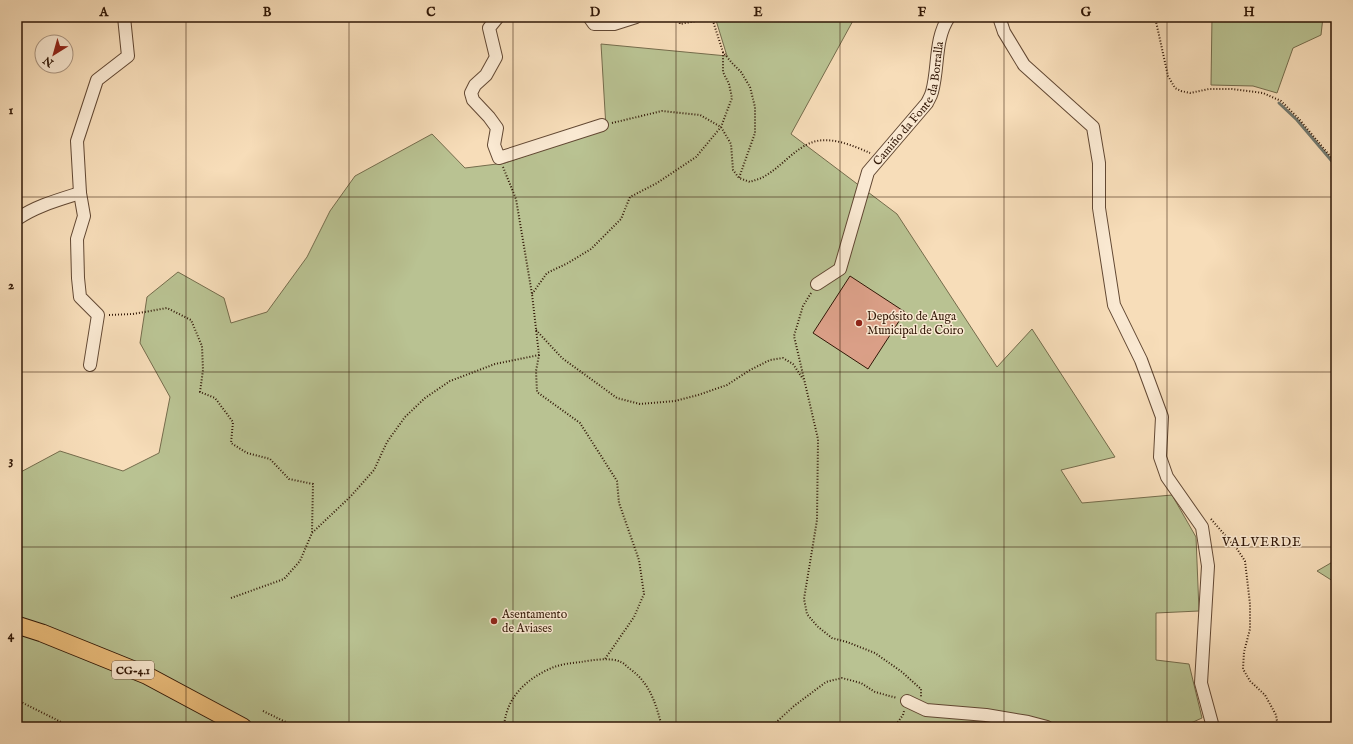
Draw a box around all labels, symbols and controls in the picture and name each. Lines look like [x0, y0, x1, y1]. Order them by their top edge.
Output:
text: A [99, 4, 110, 21]
text: B [263, 4, 272, 21]
text: C [426, 4, 436, 21]
text: D [590, 4, 601, 21]
text: E [753, 4, 763, 21]
text: F [918, 4, 927, 21]
text: G [1081, 4, 1092, 21]
text: H [1243, 4, 1255, 21]
north arrow [34, 34, 74, 74]
street label: Camiño da Fonte da Borralla [870, 39, 947, 169]
text: N [40, 52, 57, 70]
text: 1 [9, 102, 14, 119]
text: 2 [8, 277, 14, 294]
place label: Depósito de Auga Municipal de Coiro [867, 309, 964, 339]
marker: Depósito de Auga Municipal de Coiro [854, 318, 864, 328]
text: 3 [9, 452, 14, 469]
district label: VALVERDE [1221, 534, 1302, 551]
place label: Asentamento de Aviases [501, 607, 568, 636]
marker: Asentamento de Aviases [489, 616, 499, 626]
text: 4 [8, 627, 15, 644]
road number: CG-4.1 [112, 661, 154, 679]

